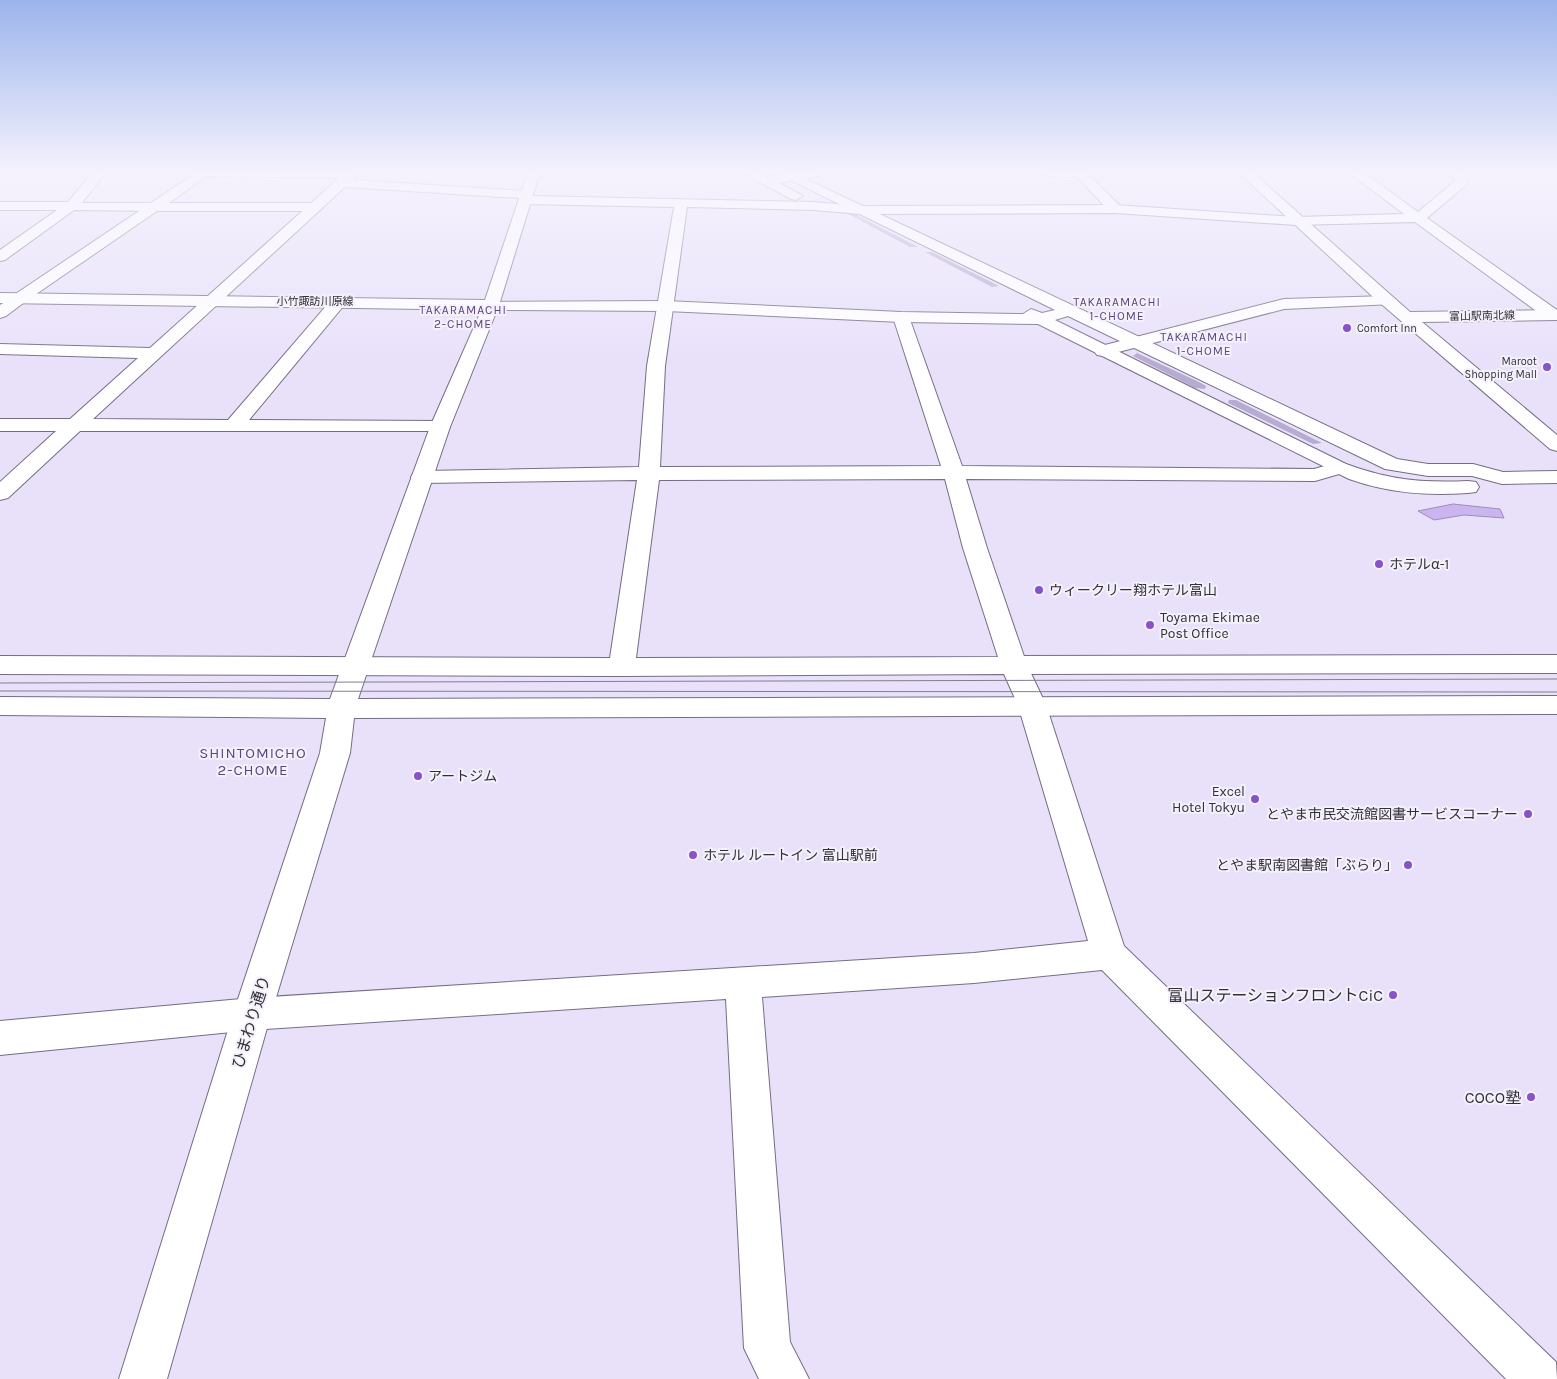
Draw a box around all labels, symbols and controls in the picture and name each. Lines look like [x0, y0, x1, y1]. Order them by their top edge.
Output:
street label: 小竹諏訪川原線 [277, 295, 354, 308]
district label: TAKARAMACHI 1-CHOME [1073, 295, 1161, 323]
district label: TAKARAMACHI 2-CHOME [419, 303, 507, 331]
street label: 富山駅南北線 [1449, 309, 1515, 323]
marker: Comfort Inn [1341, 322, 1353, 334]
place label: Comfort Inn [1357, 322, 1417, 335]
district label: TAKARAMACHI 1-CHOME [1160, 330, 1248, 358]
place label: Maroot Shopping Mall [1465, 355, 1537, 381]
marker: Maroot Shopping Mall [1541, 361, 1553, 373]
place label: ホテルα-1 [1389, 556, 1449, 573]
marker: ホテルα-1 [1373, 558, 1385, 570]
place label: ウィークリー翔ホテル富山 [1049, 582, 1217, 599]
marker: ウィークリー翔ホテル富山 [1033, 584, 1045, 596]
place label: Toyama Ekimae Post Office [1160, 609, 1260, 642]
marker: Toyama Ekimae Post Office [1144, 619, 1156, 631]
district label: SHINTOMICHO 2-CHOME [199, 744, 307, 779]
place label: アートジム [428, 768, 497, 785]
marker: アートジム [412, 770, 424, 782]
place label: Excel Hotel Tokyu [1172, 783, 1245, 816]
marker: Excel Hotel Tokyu [1249, 793, 1261, 805]
place label: とやま市民交流館図書サービスコーナー [1266, 806, 1518, 823]
marker: とやま市民交流館図書サービスコーナー [1522, 808, 1534, 820]
place label: ホテル ルートイン 富山駅前 [703, 847, 878, 864]
marker: ホテル ルートイン 富山駅前 [687, 849, 699, 861]
place label: とやま駅南図書館「ぶらり」 [1216, 857, 1398, 874]
marker: とやま駅南図書館「ぶらり」 [1402, 859, 1414, 871]
street label: ひまわり通り [228, 973, 274, 1071]
place label: 富山ステーションフロントCiC [1167, 986, 1383, 1005]
marker: 富山ステーションフロントCiC [1387, 989, 1399, 1001]
place label: COCO塾 [1465, 1088, 1521, 1107]
marker: COCO塾 [1525, 1091, 1537, 1103]

